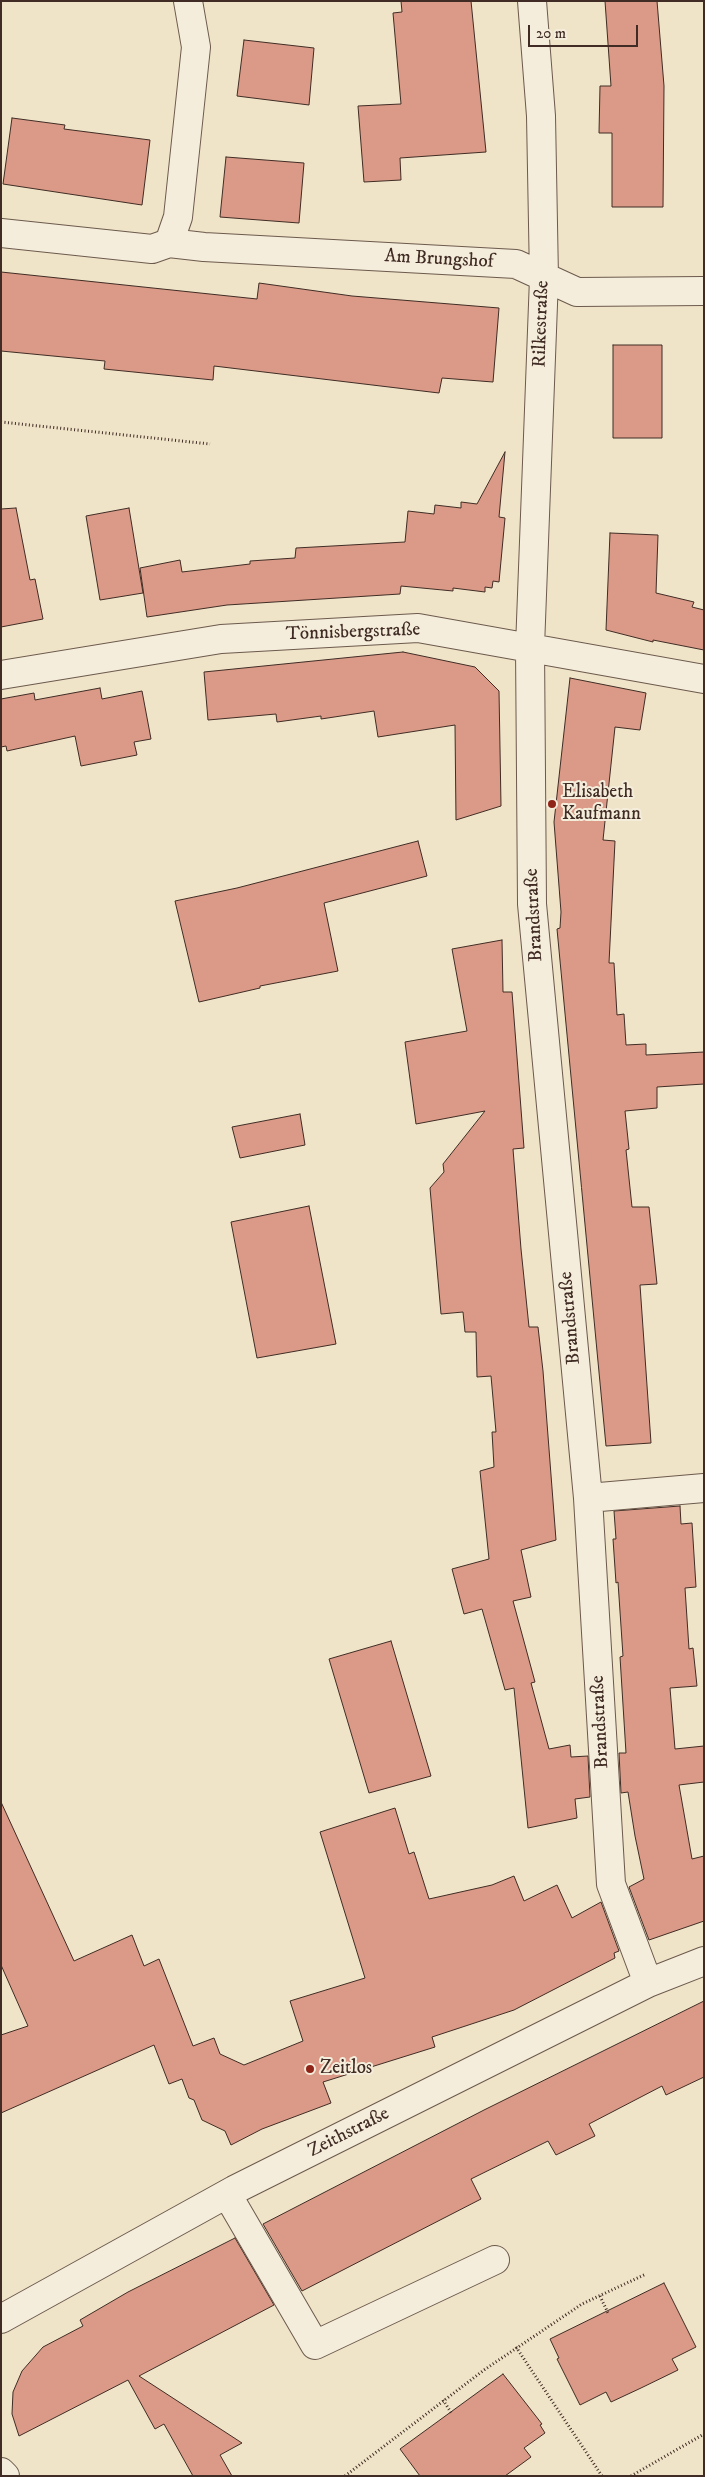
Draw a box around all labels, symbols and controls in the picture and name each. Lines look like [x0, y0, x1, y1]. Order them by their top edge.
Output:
scale bar [530, 15, 640, 47]
text: 20 m [536, 24, 566, 43]
street label: Am Brungshof [384, 246, 494, 274]
street label: Rilkestraße [529, 280, 555, 368]
street label: Tönnisbergstraße [285, 619, 421, 647]
place label: Elisabeth Kaufmann [562, 782, 641, 826]
marker: Elisabeth Kaufmann [546, 798, 558, 810]
street label: Brandstraße [521, 868, 549, 962]
street label: Brandstraße [556, 1271, 586, 1365]
street label: Brandstraße [587, 1675, 615, 1769]
place label: Zeitlos [320, 2058, 372, 2080]
marker: Zeitlos [304, 2063, 316, 2075]
street label: Zeithstraße [305, 2103, 393, 2163]

